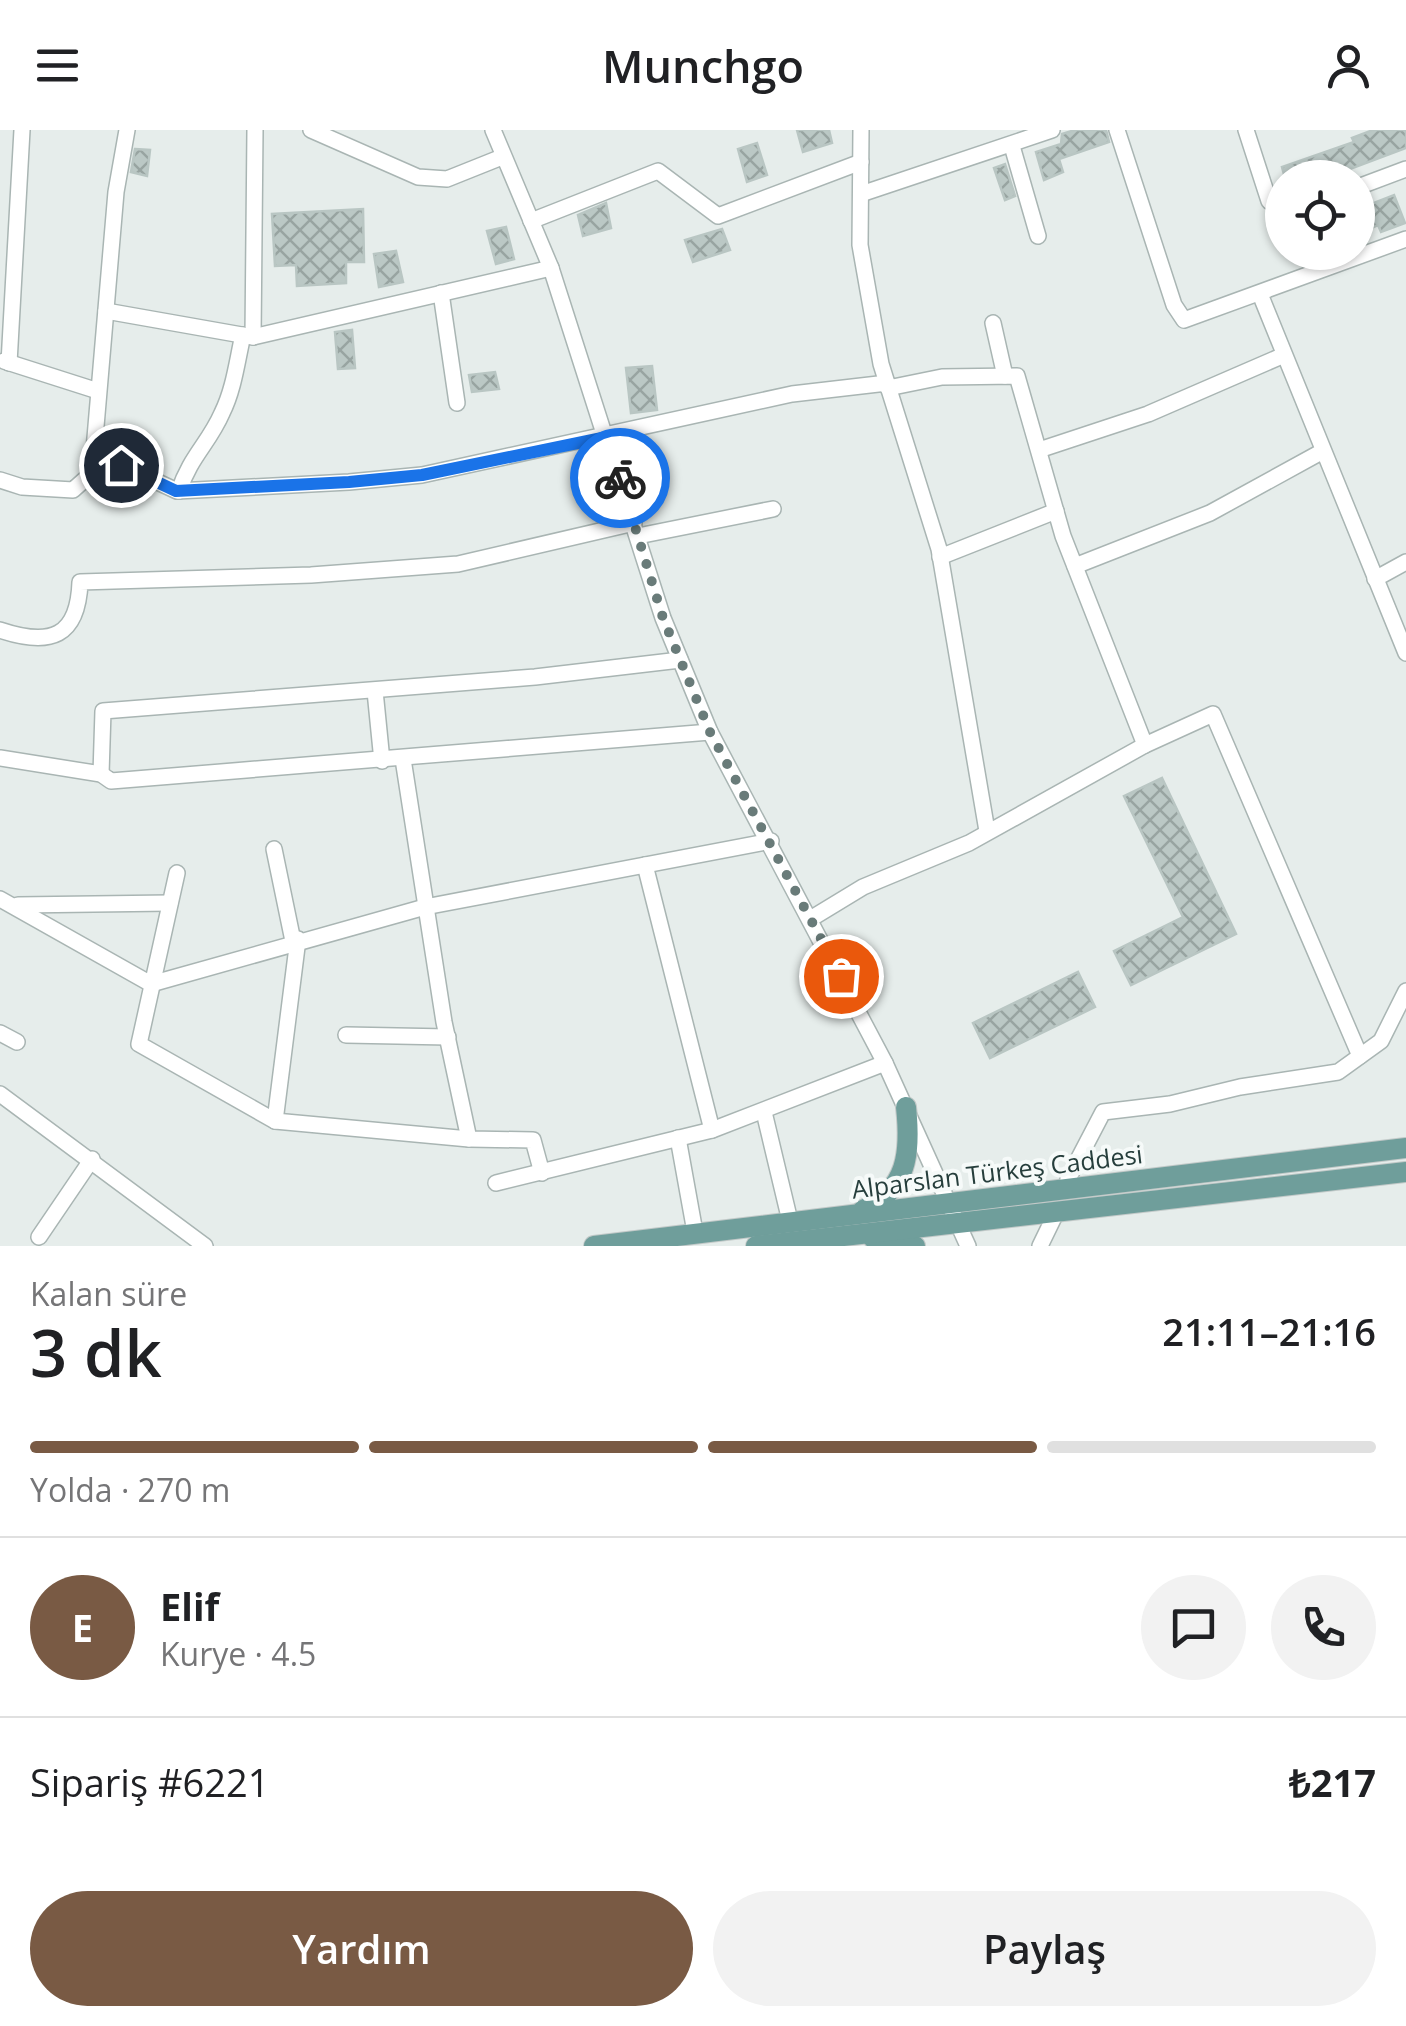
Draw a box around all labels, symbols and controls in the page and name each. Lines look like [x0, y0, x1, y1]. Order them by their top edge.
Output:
text: Munchgo [602, 35, 804, 96]
icon: menu [30, 38, 85, 93]
icon: person [1321, 38, 1376, 93]
map controls [1265, 160, 1375, 270]
button: locate [1265, 160, 1375, 270]
pin [79, 423, 164, 508]
courier [570, 428, 670, 528]
icon: home [94, 438, 149, 493]
icon: bike [593, 451, 648, 506]
pin [799, 934, 884, 1019]
icon: bag [814, 949, 869, 1004]
street label: Alparslan Türkeş Caddesi [850, 1136, 1144, 1206]
text: Kalan süre [30, 1272, 187, 1315]
text: 21:11–21:16 [1162, 1305, 1376, 1357]
text: 3 dk [30, 1308, 162, 1396]
text: Yolda · 270 m [30, 1468, 230, 1511]
button: chat [1141, 1575, 1246, 1680]
button: phone [1271, 1575, 1376, 1680]
text: Elif [160, 1580, 219, 1632]
text: E [72, 1601, 93, 1653]
text: Kurye · 4.5 [160, 1632, 316, 1675]
text: Sipariş #6221 [30, 1756, 269, 1808]
text: ₺217 [1289, 1756, 1376, 1808]
button: Yardım [30, 1891, 693, 2006]
button: Paylaş [713, 1891, 1376, 2006]

